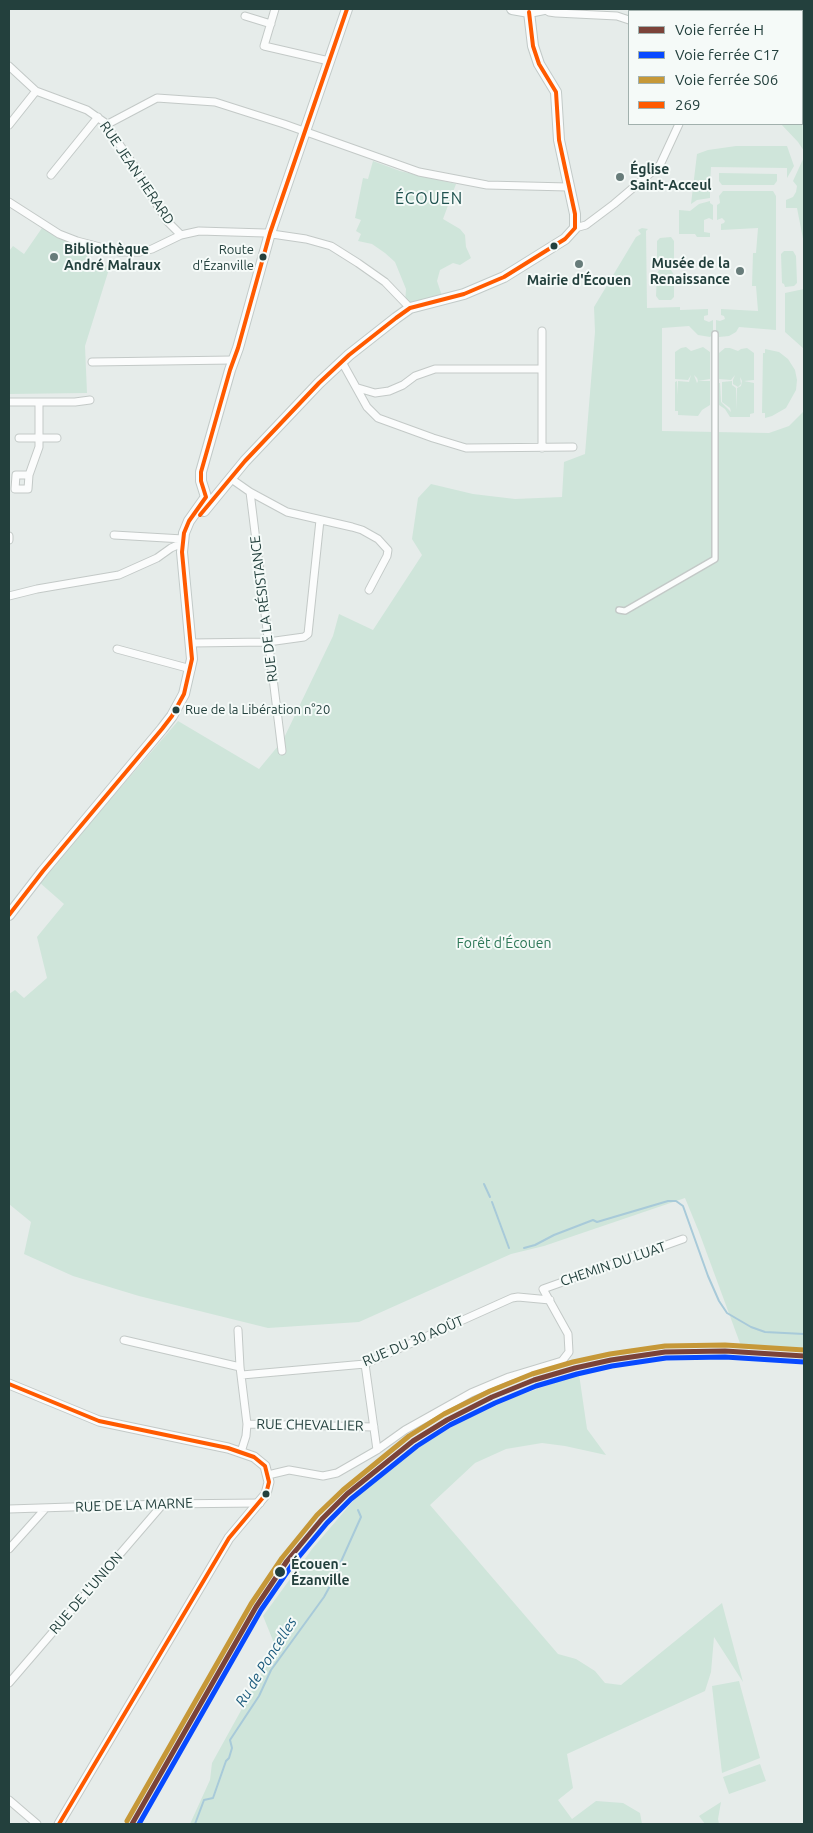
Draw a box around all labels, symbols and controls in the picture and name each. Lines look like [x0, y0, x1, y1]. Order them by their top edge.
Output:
legend [628, 10, 803, 125]
text: Voie ferrée H [675, 21, 764, 38]
text: Voie ferrée C17 [675, 46, 780, 63]
text: Voie ferrée S06 [675, 71, 778, 88]
text: 269 [675, 96, 700, 113]
street label: RUE JEAN HERARD [96, 118, 178, 228]
place label: Église Saint-Acceul [630, 161, 712, 193]
marker: Église Saint-Acceul [614, 171, 626, 183]
district label: ÉCOUEN [394, 189, 464, 209]
place label: Bibliothèque André Malraux [64, 241, 161, 274]
unlabelled marker [549, 241, 559, 251]
place label: Route d'Ézanville [192, 242, 254, 273]
marker: Bibliothèque André Malraux [48, 251, 60, 263]
marker: Route d'Ézanville [258, 252, 268, 262]
place label: Musée de la Renaissance [650, 255, 730, 288]
marker: Mairie d'Écouen [573, 258, 585, 270]
marker: Musée de la Renaissance [734, 265, 746, 277]
place label: Mairie d'Écouen [527, 272, 631, 288]
street label: RUE DE LA RÉSISTANCE [247, 535, 281, 683]
place label: Rue de la Libération n°20 [185, 702, 330, 718]
marker: Rue de la Libération n°20 [171, 705, 181, 715]
park label: Forêt d'Écouen [456, 935, 552, 951]
street label: CHEMIN DU LUAT [558, 1238, 668, 1290]
street label: RUE DU 30 AOÛT [360, 1312, 466, 1370]
street label: RUE CHEVALLIER [256, 1416, 364, 1434]
unlabelled marker [261, 1489, 271, 1499]
street label: RUE DE LA MARNE [75, 1495, 193, 1515]
street label: RUE DE L'UNION [46, 1549, 126, 1637]
place label: Écouen - Ézanville [291, 1556, 350, 1588]
marker: Écouen - Ézanville [273, 1565, 287, 1579]
water label: Ru de Poncelles [231, 1614, 301, 1710]

